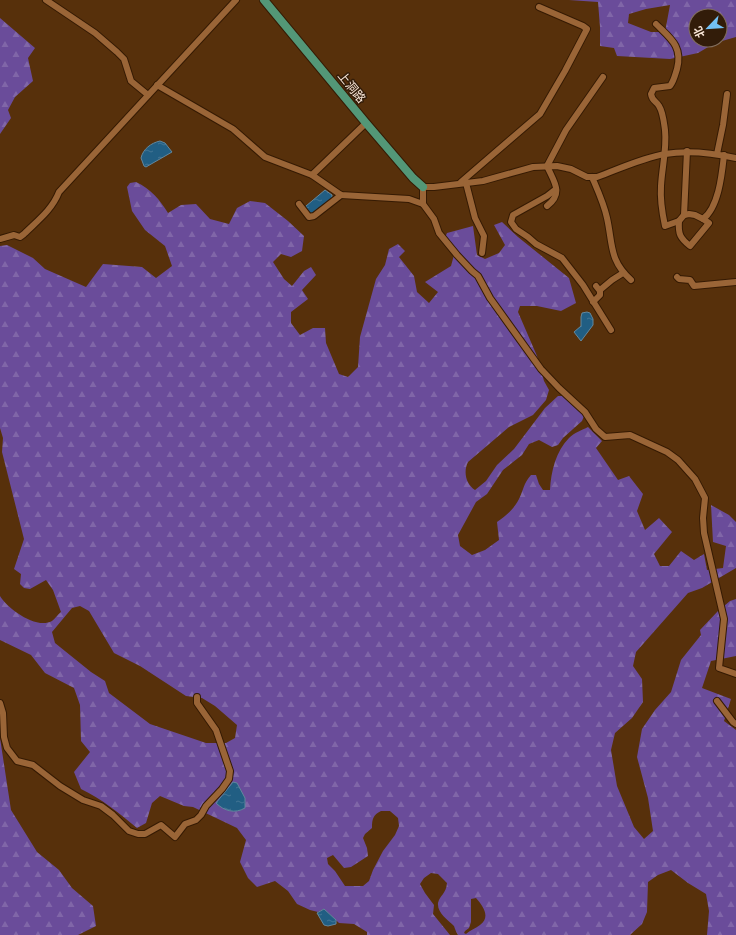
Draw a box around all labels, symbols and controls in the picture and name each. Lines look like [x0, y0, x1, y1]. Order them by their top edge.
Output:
north arrow [688, 8, 728, 48]
text: 北 [690, 25, 707, 40]
street label: 上洞路 [335, 68, 369, 106]

